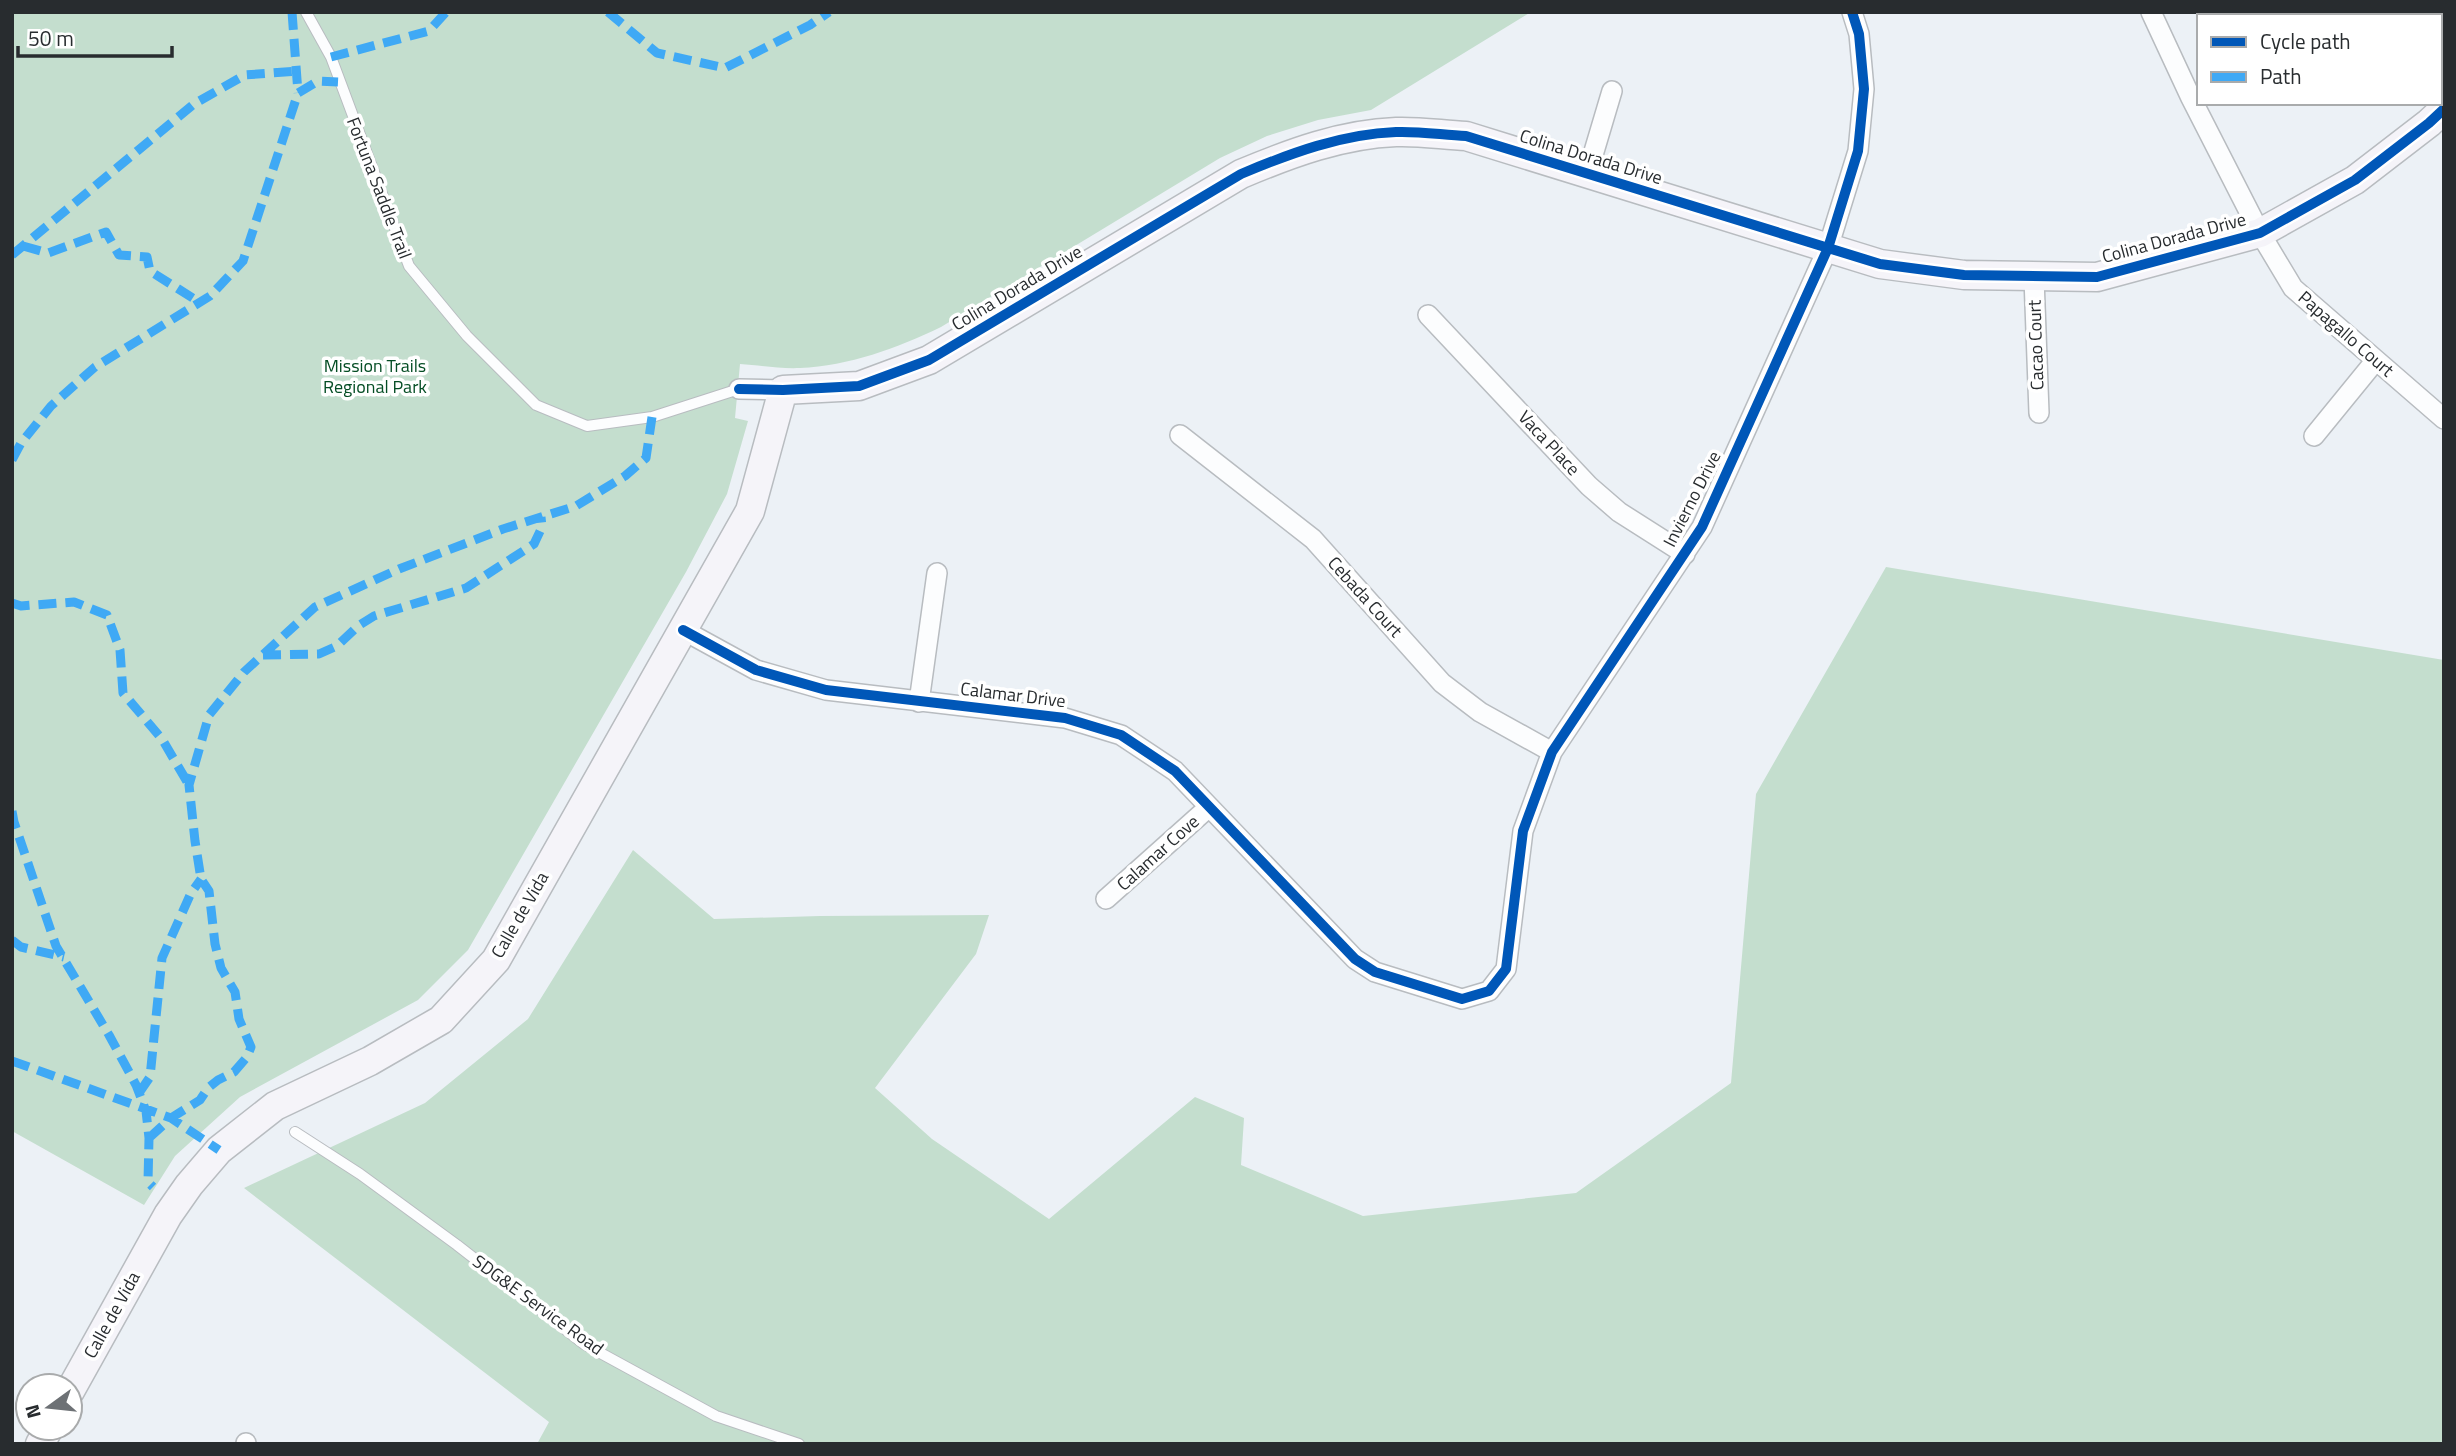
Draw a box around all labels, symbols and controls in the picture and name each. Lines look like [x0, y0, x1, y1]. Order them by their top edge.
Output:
scale bar [18, 14, 172, 58]
legend [2197, 14, 2442, 105]
text: 50 m [28, 22, 74, 54]
text: Cycle path [2260, 25, 2351, 57]
text: Path [2260, 60, 2302, 92]
street label: Fortuna Saddle Trail [340, 113, 419, 263]
street label: Colina Dorada Drive [1516, 122, 1666, 191]
street label: Colina Dorada Drive [2099, 205, 2249, 270]
street label: Colina Dorada Drive [946, 238, 1087, 337]
street label: Papagallo Court [2292, 284, 2401, 383]
street label: Cacao Court [2020, 299, 2051, 391]
park label: Mission Trails Regional Park [323, 352, 427, 400]
street label: Vaca Place [1512, 404, 1587, 481]
street label: Invierno Drive [1656, 446, 1727, 551]
street label: Cebada Court [1322, 550, 1410, 644]
street label: Calamar Drive [959, 675, 1067, 714]
street label: Calamar Cove [1110, 808, 1205, 897]
street label: Calle de Vida [484, 867, 555, 963]
street label: SDG&E Service Road [467, 1248, 609, 1361]
street label: Calle de Vida [77, 1266, 147, 1363]
north arrow [14, 1372, 84, 1442]
text: N [16, 1401, 48, 1422]

